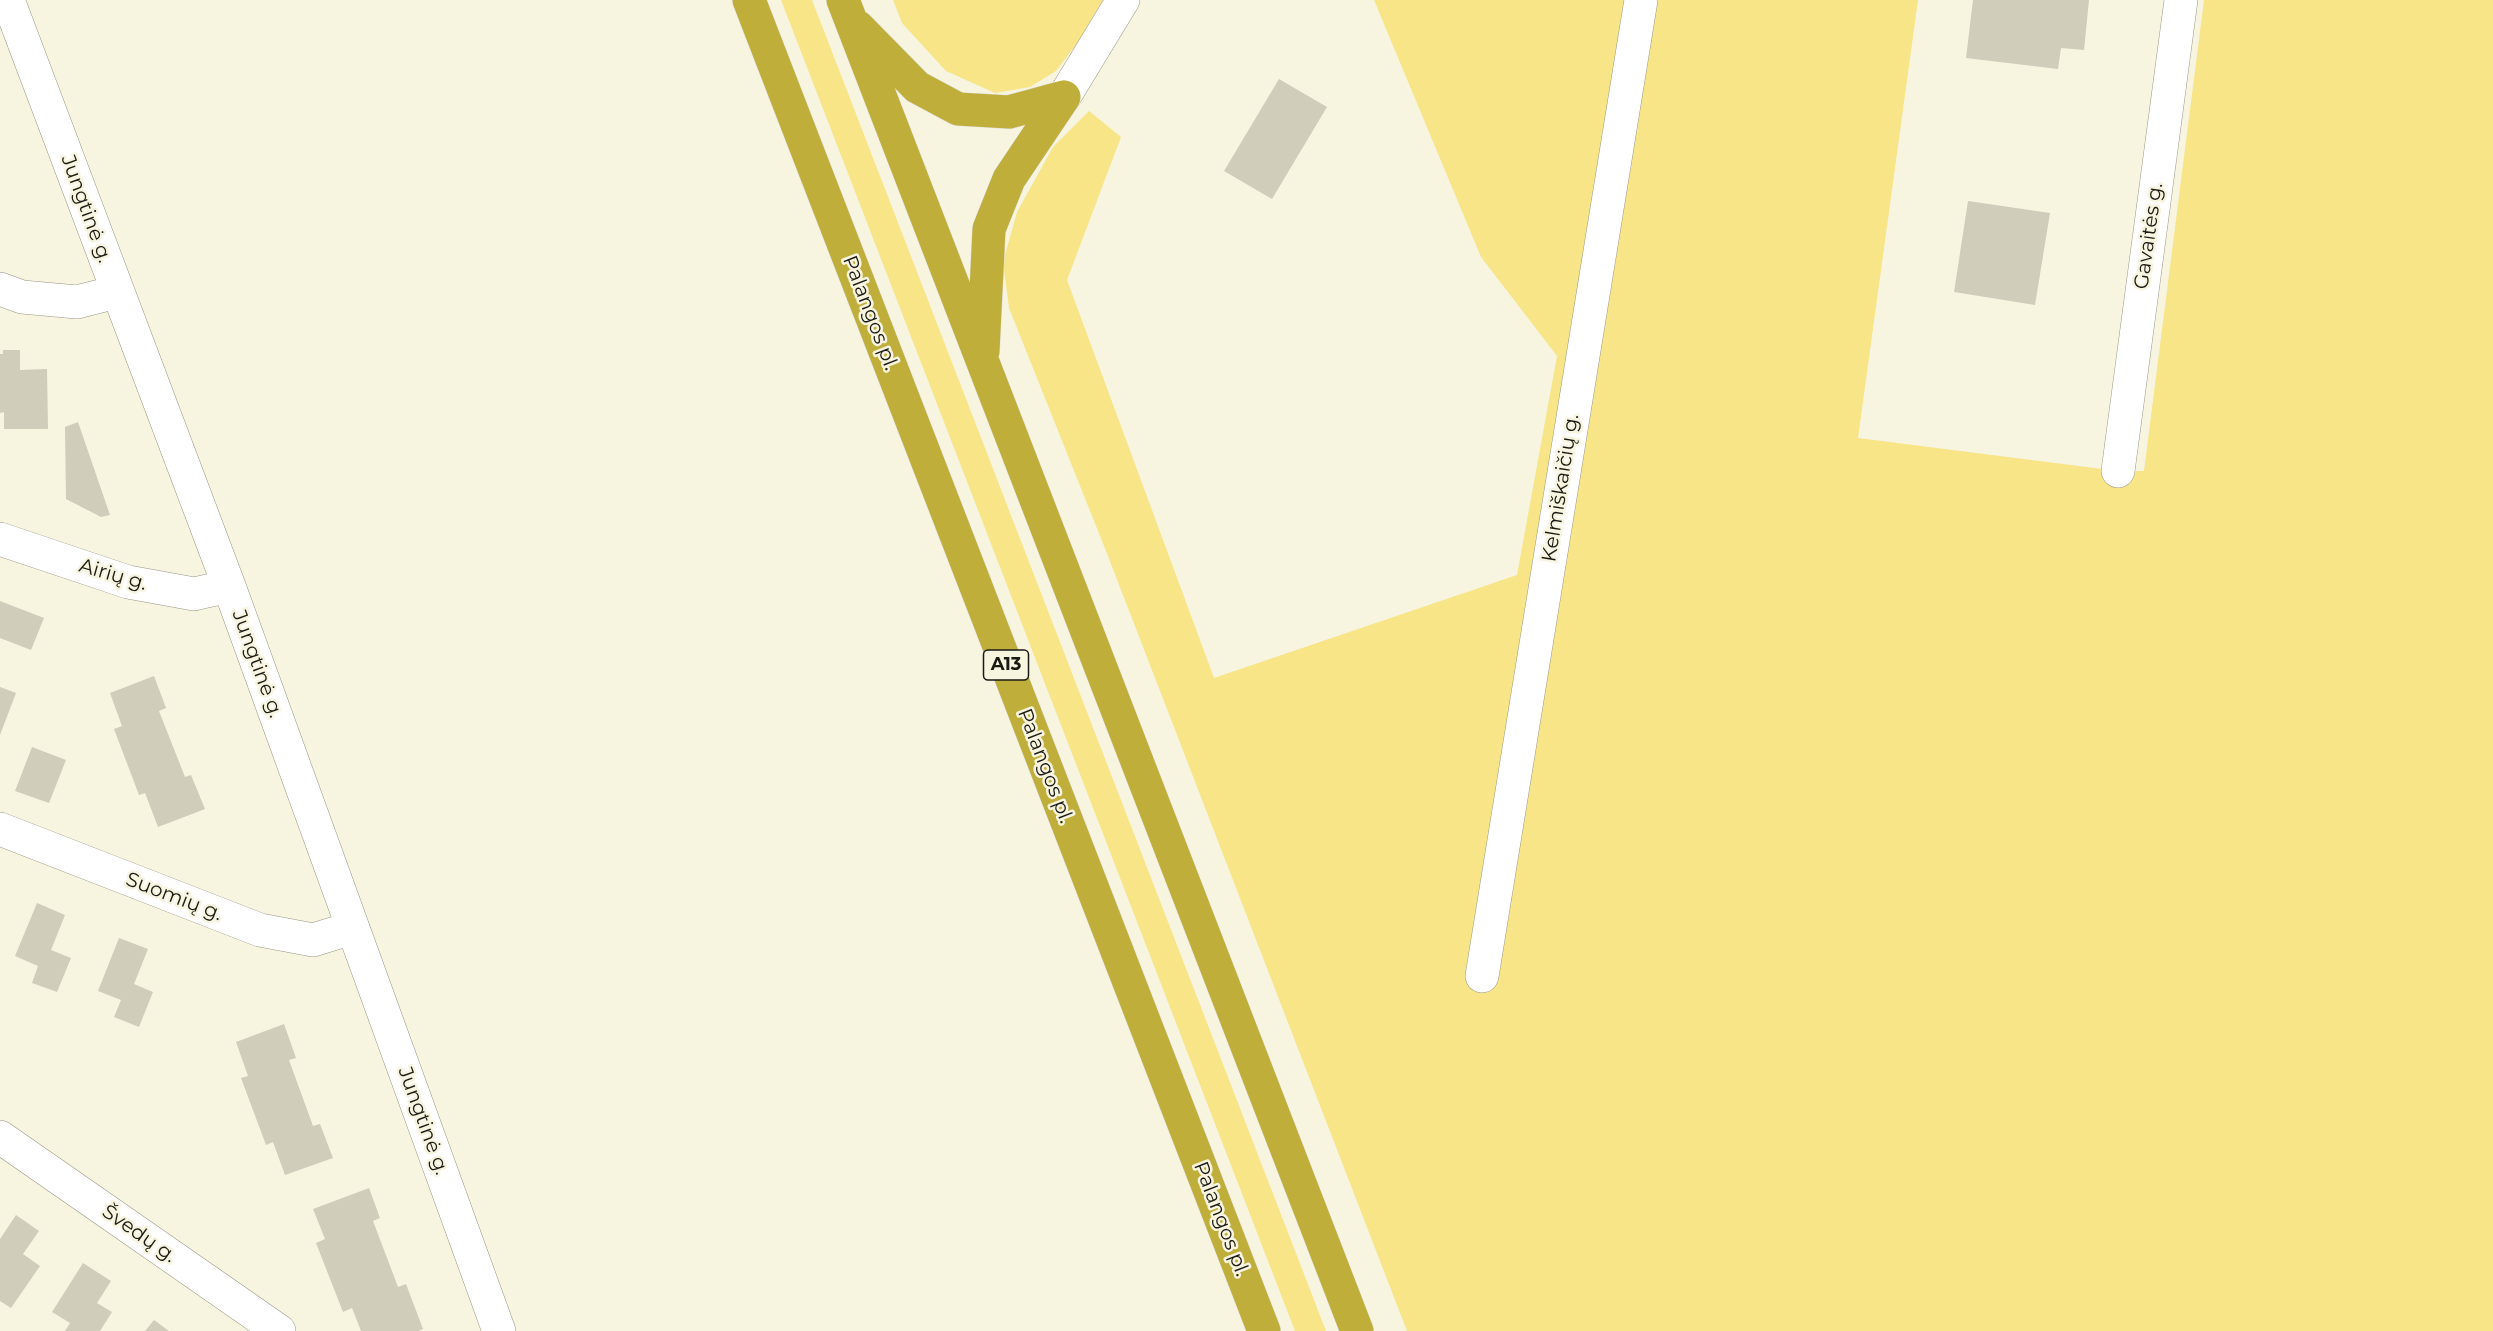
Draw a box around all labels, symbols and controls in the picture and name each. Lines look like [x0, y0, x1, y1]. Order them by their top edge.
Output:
street label: Jungtinė g. [55, 152, 117, 266]
street label: Gavaitės g. [2130, 181, 2168, 291]
street label: Palangos pl. [837, 252, 903, 374]
street label: Kelmiškaičių g. [1537, 412, 1585, 564]
street label: Airių g. [76, 554, 150, 596]
street label: Jungtinė g. [226, 607, 288, 721]
road number: A13 [984, 650, 1028, 680]
street label: Palangos pl. [1012, 705, 1078, 827]
street label: Suomių g. [122, 868, 226, 926]
street label: Jungtinė g. [392, 1064, 454, 1178]
street label: Palangos pl. [1188, 1158, 1254, 1280]
street label: Švedų g. [97, 1200, 181, 1268]

